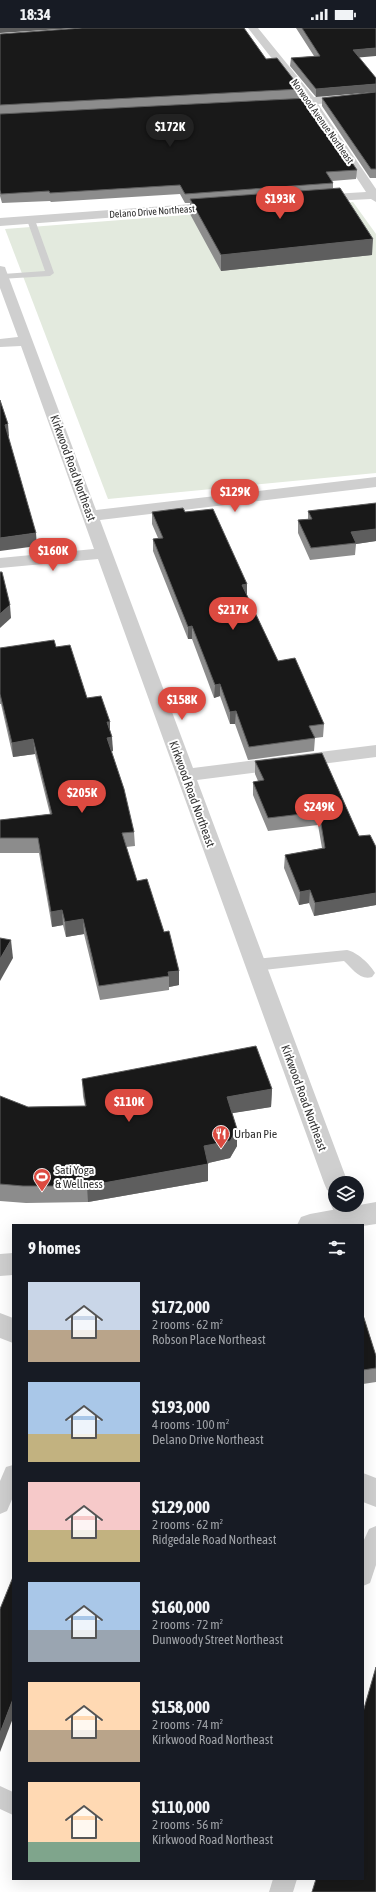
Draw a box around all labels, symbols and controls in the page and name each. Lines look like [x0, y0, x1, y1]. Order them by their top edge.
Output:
text: 18:34 [20, 6, 51, 23]
street label: Norwood Avenue Northeast [289, 77, 356, 166]
pin: $172K [142, 114, 198, 148]
text: $172K [155, 119, 185, 134]
pin: $193K [252, 186, 308, 220]
text: $193K [265, 191, 295, 206]
street label: Delano Drive Northeast [109, 203, 195, 220]
street label: Kirkwood Road Northeast [47, 413, 99, 523]
pin: $129K [207, 479, 263, 513]
text: $129K [220, 484, 250, 499]
pin: $160K [25, 538, 81, 572]
text: $160K [38, 543, 68, 558]
pin: $217K [205, 597, 261, 631]
text: $217K [218, 602, 248, 617]
pin: $158K [154, 687, 210, 721]
text: $158K [167, 692, 197, 707]
street label: Kirkwood Road Northeast [166, 739, 218, 849]
pin: $205K [54, 780, 110, 814]
text: $205K [67, 785, 97, 800]
pin: $249K [291, 794, 347, 828]
text: $249K [304, 799, 334, 814]
street label: Kirkwood Road Northeast [278, 1043, 330, 1153]
pin: $110K [101, 1089, 157, 1123]
text: $110K [114, 1094, 144, 1109]
restaurant icon: Urban Pie [211, 1124, 231, 1149]
place label: Urban Pie [234, 1127, 277, 1141]
place label: Sati Yoga & Wellness [55, 1163, 103, 1191]
sports icon: Sati Yoga & Wellness [32, 1167, 52, 1192]
map controls [328, 1176, 364, 1212]
button: layers [328, 1176, 364, 1212]
icon: filters [326, 1237, 348, 1259]
text: 9 homes [28, 1238, 81, 1258]
text: $172,000 [152, 1297, 210, 1317]
icon: home [60, 1298, 108, 1346]
text: 2 rooms · 62 m² [152, 1317, 223, 1332]
text: Robson Place Northeast [152, 1332, 266, 1347]
text: $193,000 [152, 1397, 210, 1417]
icon: home [60, 1398, 108, 1446]
text: 4 rooms · 100 m² [152, 1417, 229, 1432]
text: Delano Drive Northeast [152, 1432, 264, 1447]
text: $129,000 [152, 1497, 210, 1517]
icon: home [60, 1498, 108, 1546]
text: 2 rooms · 62 m² [152, 1517, 223, 1532]
text: Ridgedale Road Northeast [152, 1532, 276, 1547]
text: $160,000 [152, 1597, 210, 1617]
icon: home [60, 1598, 108, 1646]
text: 2 rooms · 72 m² [152, 1617, 223, 1632]
text: Dunwoody Street Northeast [152, 1632, 283, 1647]
text: $158,000 [152, 1697, 210, 1717]
icon: home [60, 1698, 108, 1746]
text: 2 rooms · 74 m² [152, 1717, 223, 1732]
text: Kirkwood Road Northeast [152, 1732, 273, 1747]
text: $110,000 [152, 1797, 210, 1817]
icon: home [60, 1798, 108, 1846]
text: 2 rooms · 56 m² [152, 1817, 223, 1832]
text: Kirkwood Road Northeast [152, 1832, 273, 1847]

